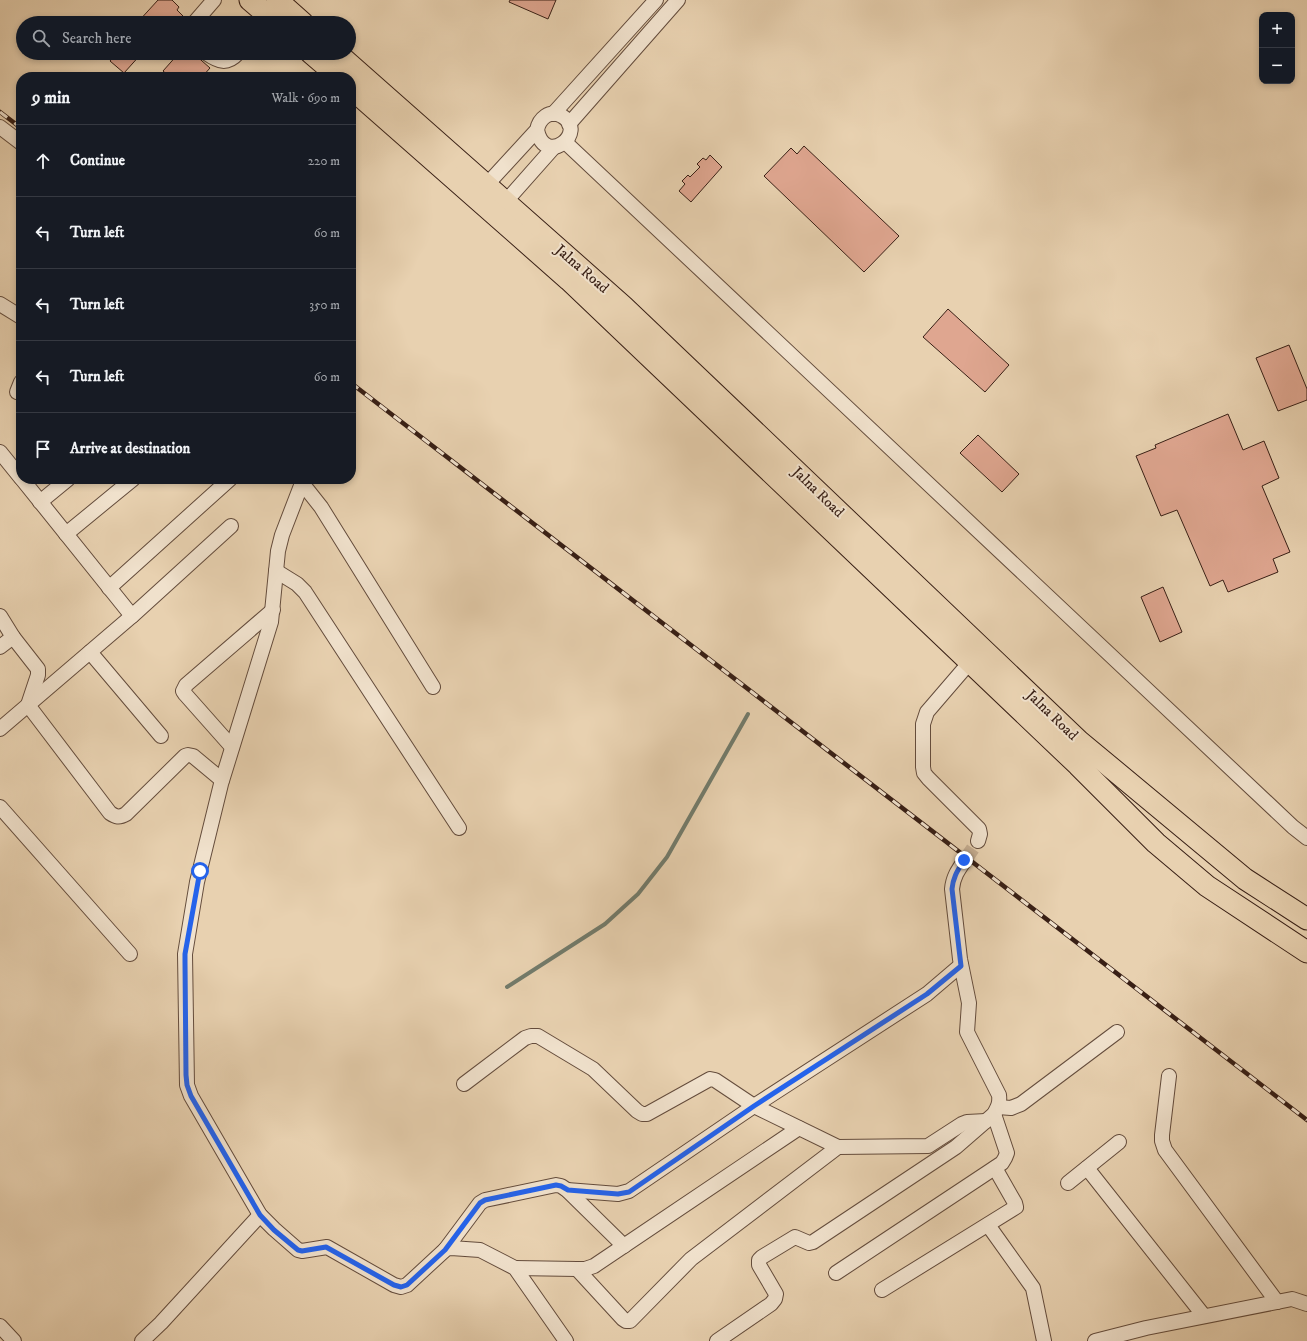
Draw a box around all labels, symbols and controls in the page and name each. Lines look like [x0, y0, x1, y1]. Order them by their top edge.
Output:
map controls [1259, 12, 1295, 84]
button: + [1259, 12, 1295, 48]
search box [16, 16, 356, 60]
icon: search [30, 27, 52, 49]
text: Search here [62, 29, 131, 48]
button: − [1259, 48, 1295, 84]
text: 9 min [32, 87, 70, 109]
text: Walk · 690 m [271, 90, 340, 106]
icon: ahead [32, 150, 54, 172]
text: Continue [70, 151, 125, 170]
text: 220 m [308, 153, 340, 169]
icon: left [32, 222, 54, 244]
text: Turn left [70, 223, 124, 242]
text: 60 m [314, 225, 340, 241]
street label: Jalna Road [550, 239, 613, 298]
icon: left [32, 294, 54, 316]
text: Turn left [70, 295, 124, 314]
text: 350 m [309, 297, 340, 313]
icon: left [32, 366, 54, 388]
text: Turn left [70, 367, 124, 386]
text: 60 m [314, 369, 340, 385]
icon: arrive [32, 438, 54, 460]
text: Arrive at destination [70, 439, 190, 458]
street label: Jalna Road [787, 461, 848, 522]
street label: Jalna Road [1021, 684, 1082, 745]
route end [955, 851, 973, 869]
route start [191, 862, 209, 880]

